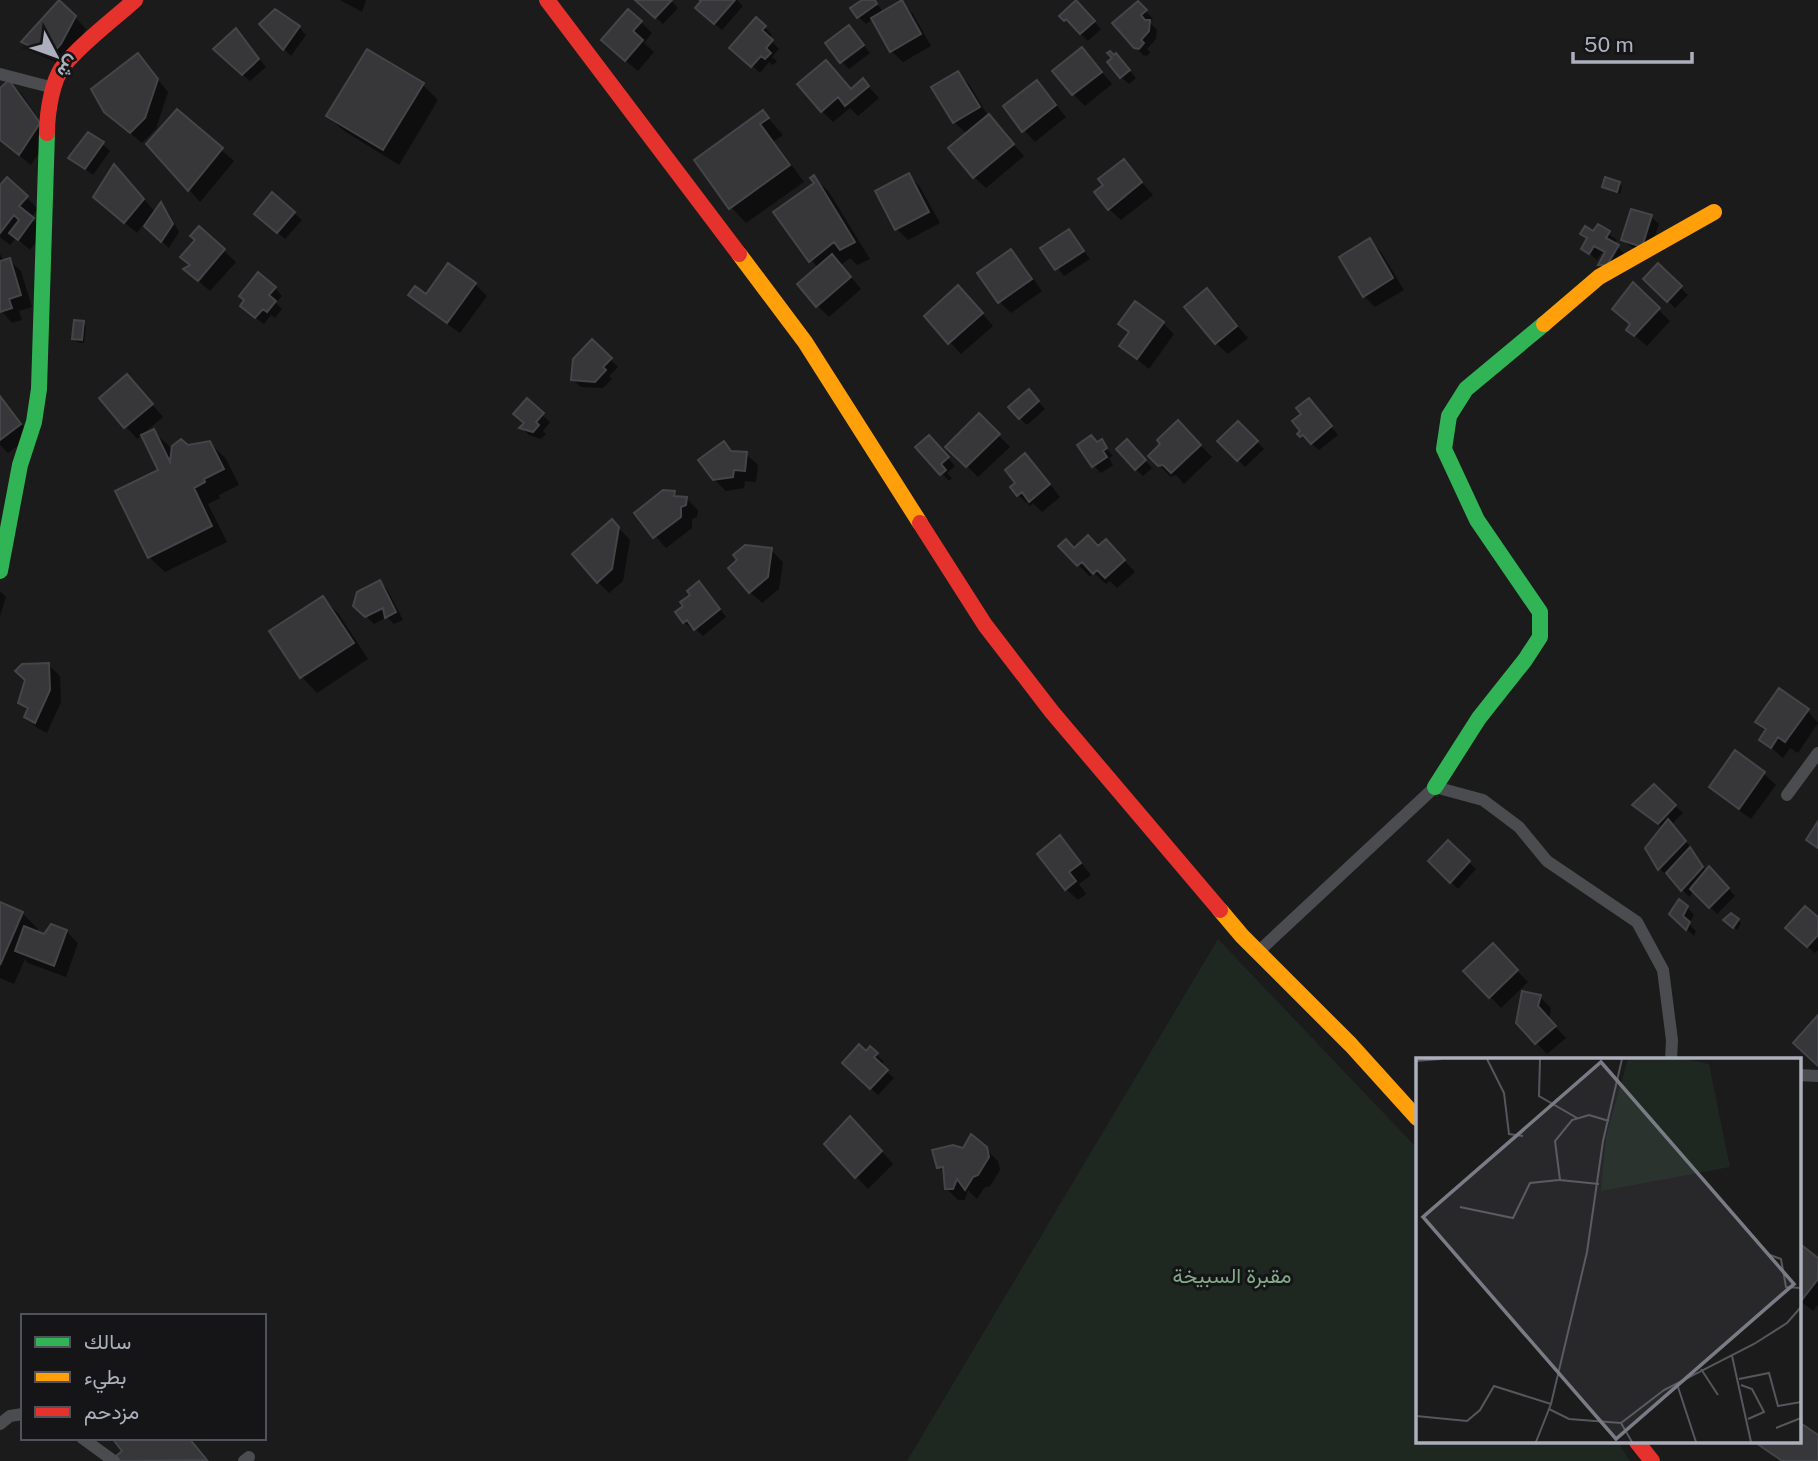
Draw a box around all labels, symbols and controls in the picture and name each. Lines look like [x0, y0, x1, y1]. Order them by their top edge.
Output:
north arrow [21, 21, 91, 91]
scale bar [1573, 21, 1692, 65]
text: 50 m [1584, 32, 1634, 57]
text: ش [52, 51, 85, 83]
inset map [1416, 1058, 1800, 1444]
park label: مقبرة السبيخة [1172, 1263, 1292, 1289]
legend [21, 1314, 266, 1440]
text: سالك [84, 1329, 131, 1354]
text: بطيء [84, 1364, 127, 1394]
text: مزدحم [84, 1399, 139, 1426]

